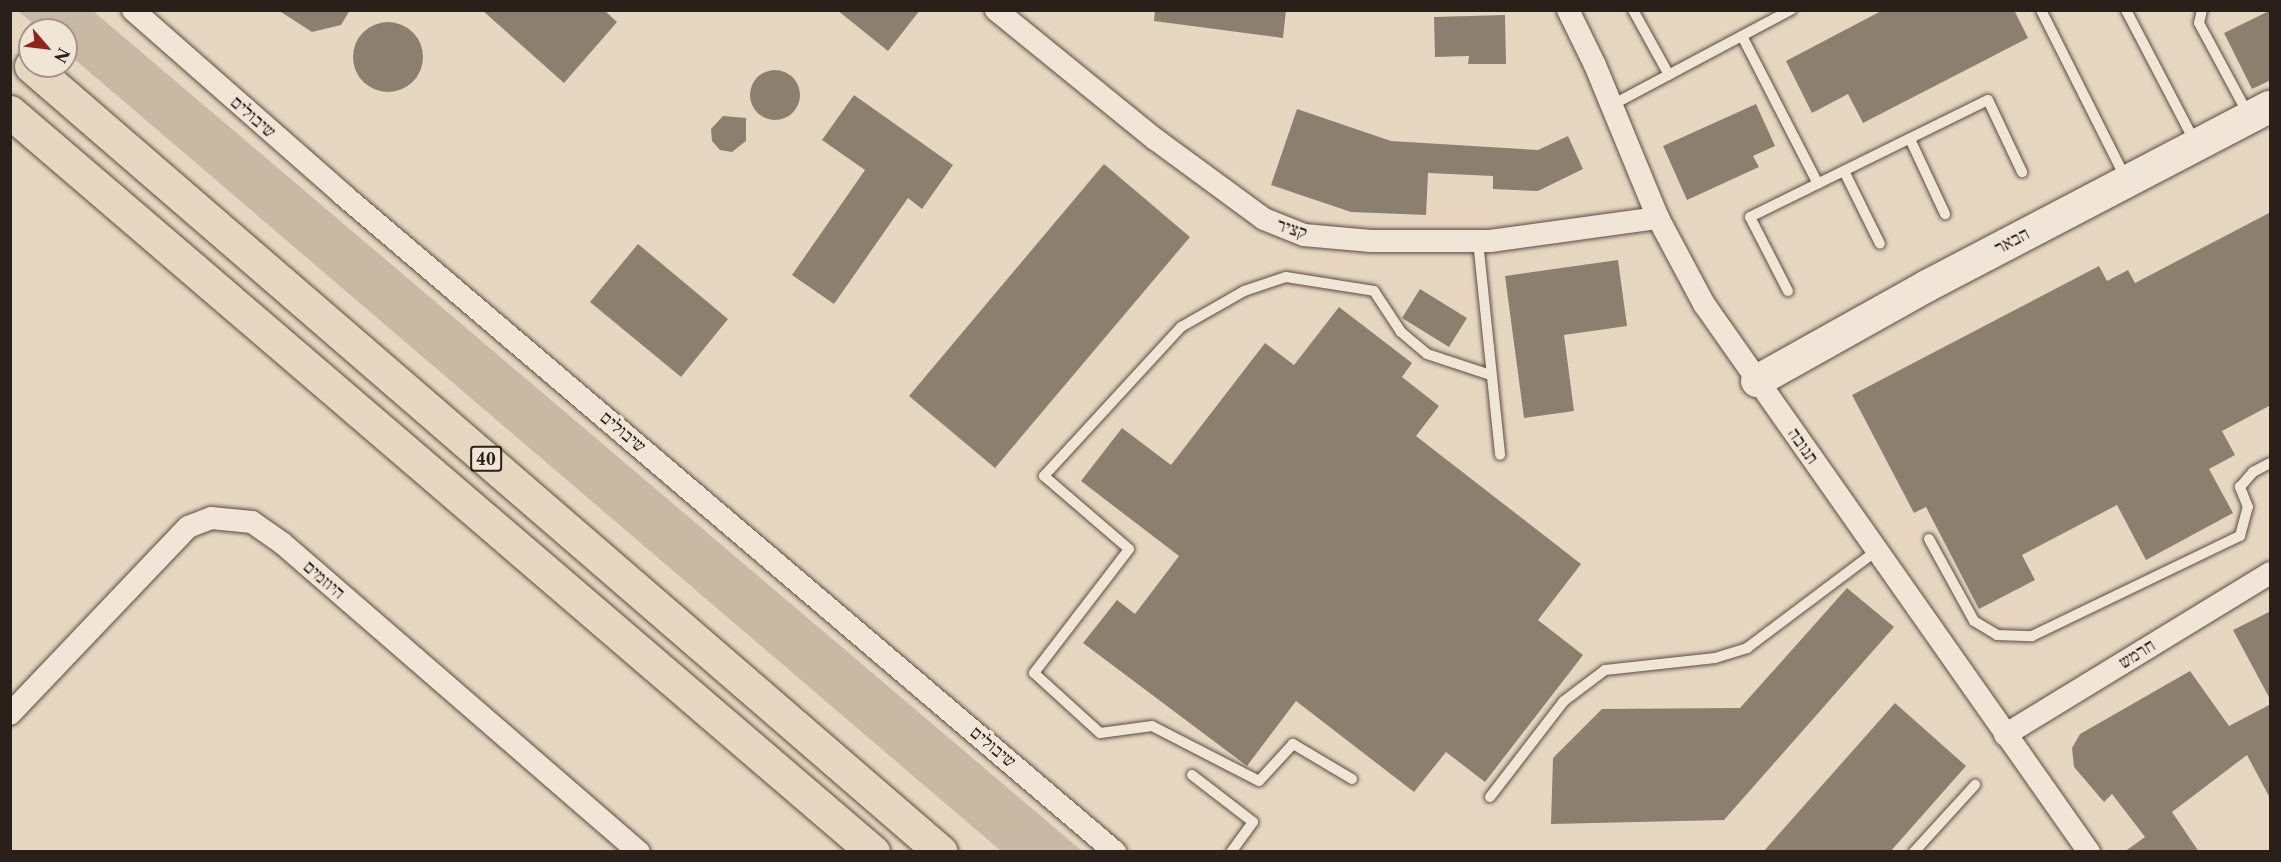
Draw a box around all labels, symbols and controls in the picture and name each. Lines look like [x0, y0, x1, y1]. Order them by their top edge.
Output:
north arrow [18, 18, 78, 78]
text: N [50, 45, 74, 66]
street label: שיבולים [226, 91, 280, 143]
street label: קציר [1274, 214, 1310, 244]
street label: הבאר [1991, 223, 2033, 259]
street label: שיבולים [596, 407, 650, 457]
street label: תנובה [1783, 424, 1823, 468]
road number: 40 [470, 446, 502, 472]
street label: היוזמים [299, 556, 349, 604]
street label: חרמש [2115, 634, 2159, 674]
street label: שיבולים [966, 722, 1020, 772]

